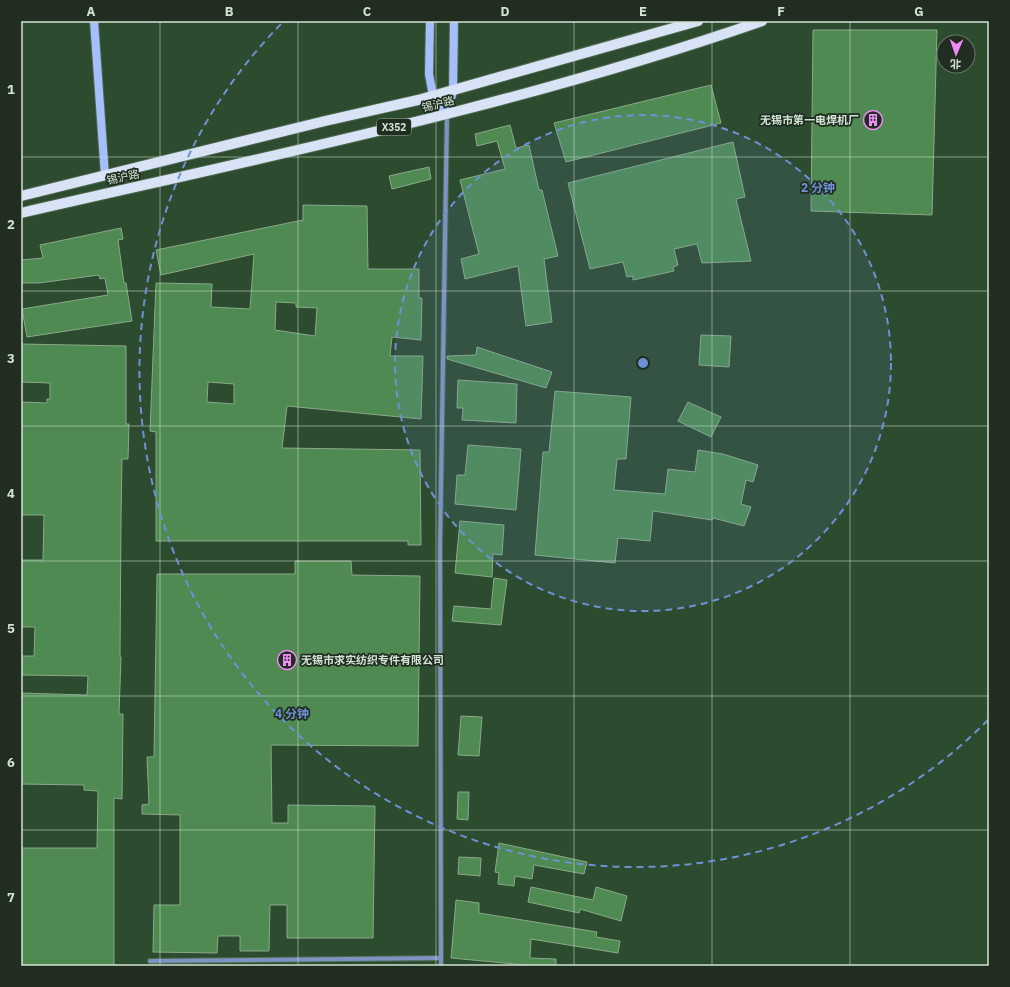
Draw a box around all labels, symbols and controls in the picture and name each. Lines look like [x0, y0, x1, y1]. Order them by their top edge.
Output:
text: A [87, 3, 96, 20]
text: B [225, 3, 234, 20]
text: C [363, 3, 372, 20]
text: D [500, 3, 510, 20]
text: E [639, 3, 647, 20]
text: F [777, 3, 785, 20]
text: G [914, 3, 924, 20]
north arrow [936, 34, 976, 74]
text: 北 [950, 57, 961, 71]
text: 1 [7, 81, 15, 98]
street label: 锡沪路 [420, 93, 456, 115]
building icon: 无锡市第一电焊机厂 [862, 109, 884, 131]
place label: 无锡市第一电焊机厂 [760, 113, 859, 127]
road number: X352 [377, 119, 411, 135]
street label: 锡沪路 [105, 166, 141, 188]
text: 2 分钟 [801, 180, 835, 195]
text: 2 [7, 216, 15, 233]
text: 3 [7, 350, 15, 367]
centre of rings [636, 356, 650, 370]
text: 4 [7, 485, 15, 502]
text: 5 [7, 620, 15, 637]
building icon: 无锡市求实纺织专件有限公司 [276, 649, 298, 671]
place label: 无锡市求实纺织专件有限公司 [301, 653, 444, 667]
text: 4 分钟 [275, 706, 309, 721]
text: 6 [7, 754, 15, 771]
text: 7 [7, 889, 15, 906]

